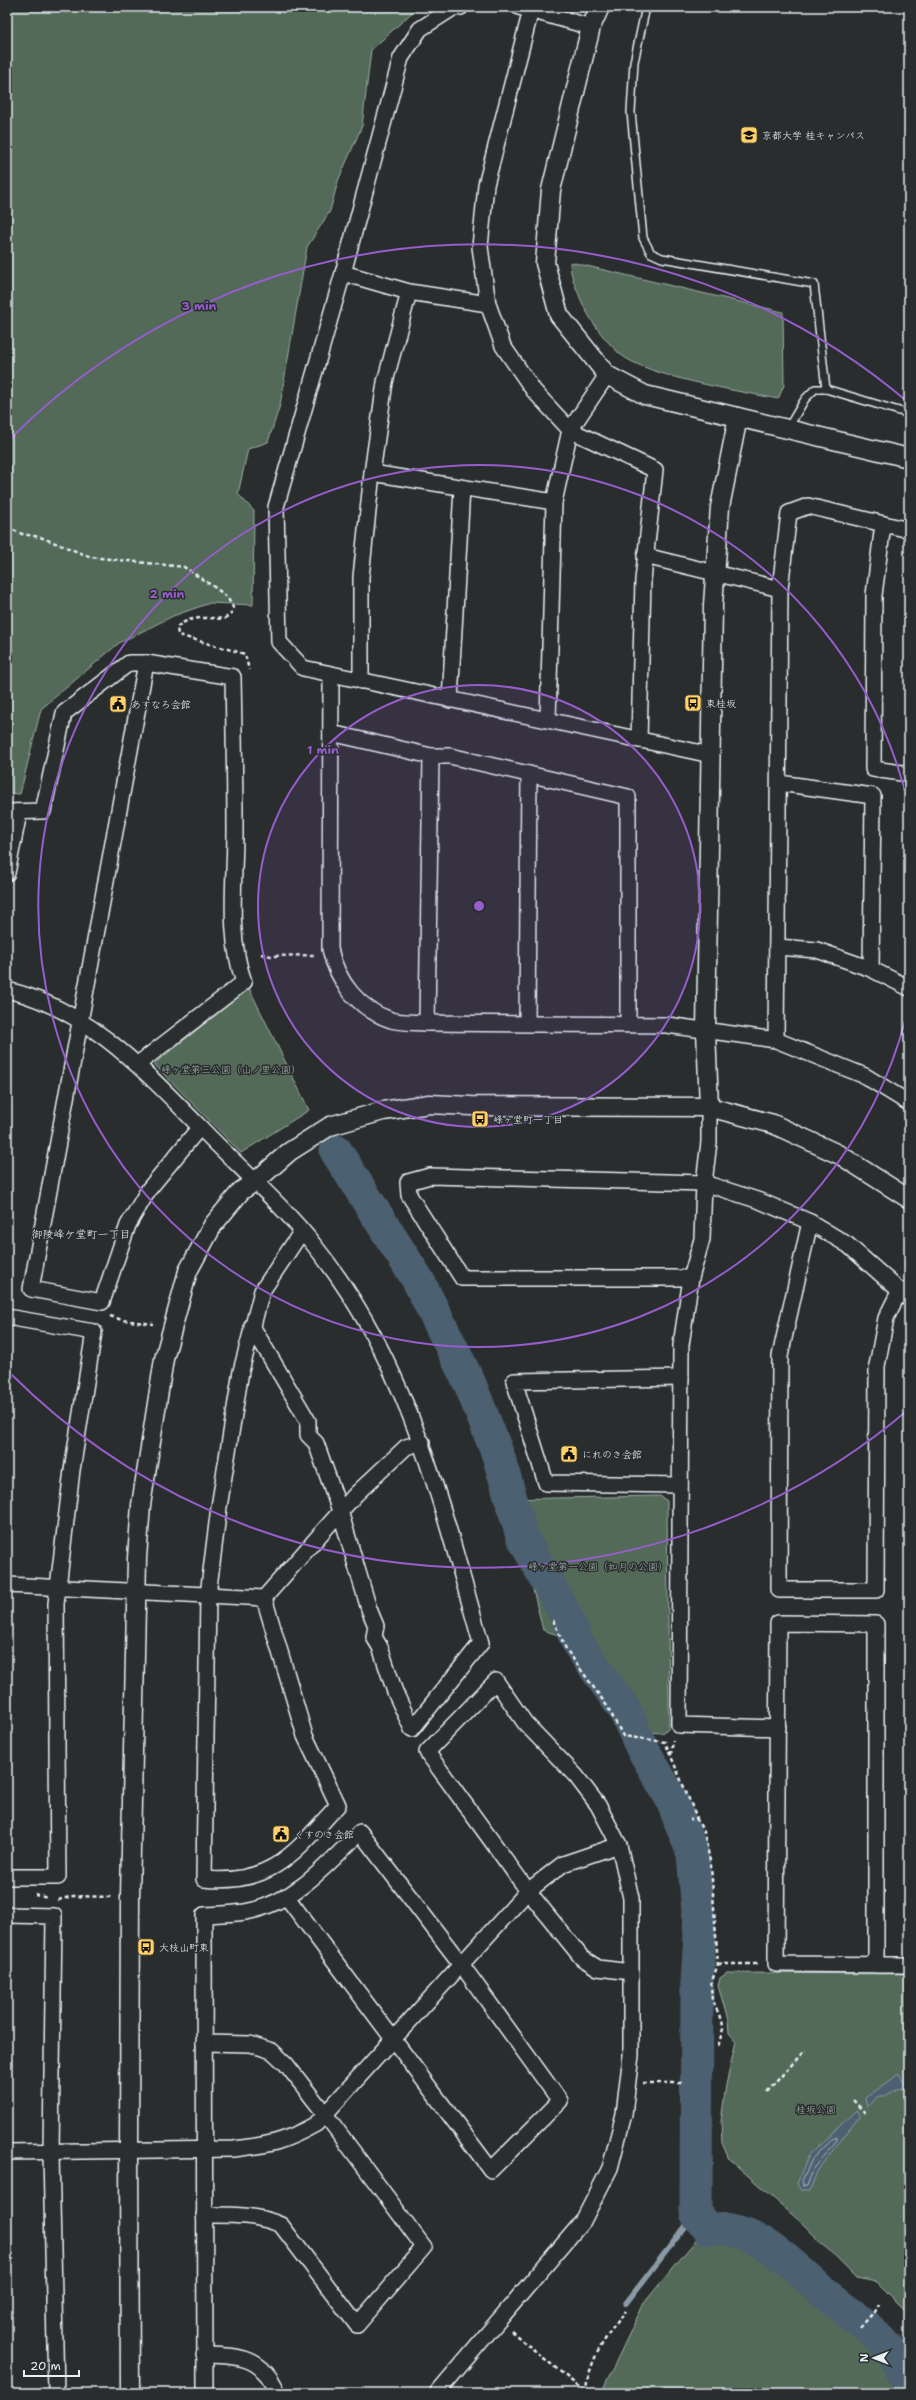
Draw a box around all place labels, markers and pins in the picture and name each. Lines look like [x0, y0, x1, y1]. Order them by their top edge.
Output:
school or university icon: 京都大学 桂キャンパス [739, 125, 759, 145]
place label: 京都大学 桂キャンパス [762, 129, 865, 142]
bus stop icon: 東桂坂 [683, 693, 703, 713]
public building icon: あすなろ会館 [108, 694, 128, 714]
place label: 東桂坂 [706, 697, 736, 710]
place label: あすなろ会館 [131, 698, 191, 711]
centre of rings [472, 899, 486, 913]
bus stop icon: 峰ヶ堂町一丁目 [470, 1109, 490, 1129]
place label: 峰ヶ堂町一丁目 [493, 1113, 563, 1126]
public building icon: にれのき会館 [559, 1444, 579, 1464]
place label: にれのき会館 [582, 1448, 642, 1461]
public building icon: くすのき会館 [271, 1824, 291, 1844]
place label: くすのき会館 [294, 1828, 354, 1841]
bus stop icon: 大枝山町東 [136, 1937, 156, 1957]
place label: 大枝山町東 [159, 1941, 209, 1954]

